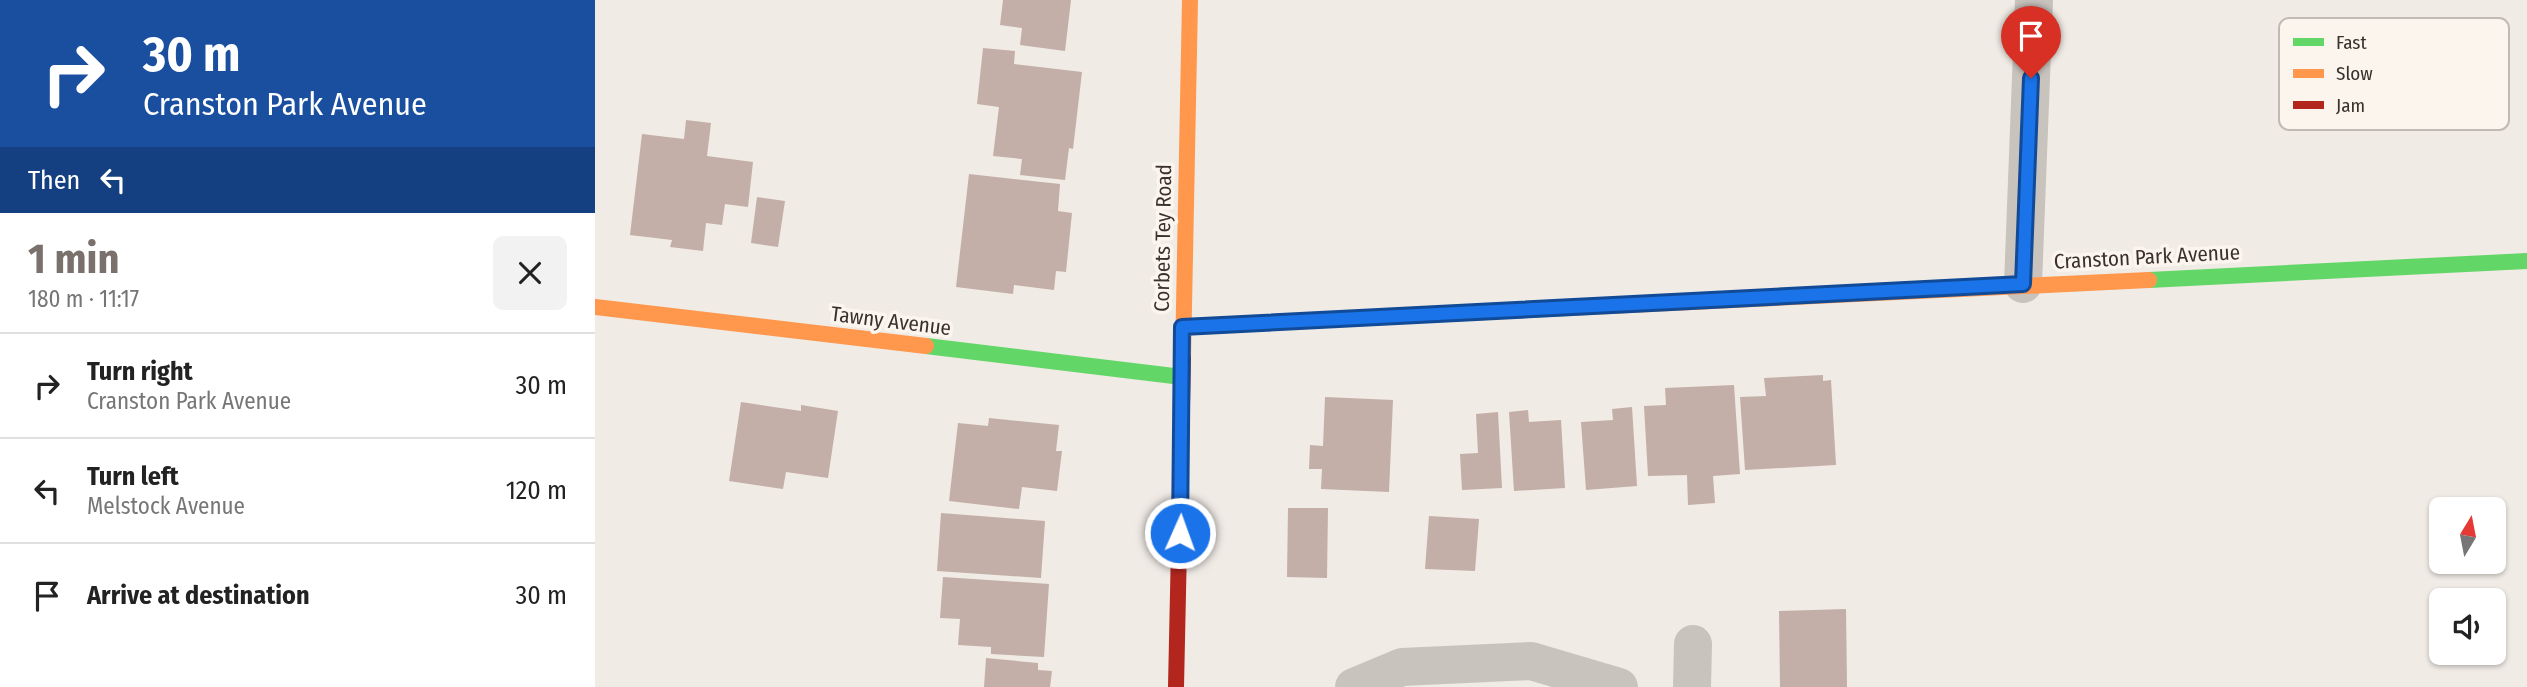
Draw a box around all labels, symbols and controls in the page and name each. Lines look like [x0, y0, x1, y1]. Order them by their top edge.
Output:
pin [2001, 6, 2061, 78]
icon: arrive [2012, 17, 2050, 55]
legend [2279, 18, 2509, 130]
text: 30 m [143, 25, 241, 84]
icon: right [28, 28, 119, 119]
text: Fast [2336, 31, 2367, 54]
text: Slow [2336, 62, 2373, 85]
text: Cranston Park Avenue [143, 85, 427, 123]
text: Jam [2336, 94, 2365, 117]
icon: left [94, 161, 132, 199]
street label: Corbets Tey Road [1149, 164, 1177, 312]
text: Then [28, 165, 80, 196]
text: 1 min [28, 234, 119, 284]
button: close [493, 236, 567, 310]
street label: Cranston Park Avenue [2053, 239, 2241, 275]
text: 180 m · 11:17 [28, 285, 139, 313]
street label: Tawny Avenue [829, 301, 953, 341]
text: Turn right [87, 356, 193, 387]
icon: right [28, 367, 66, 405]
text: 30 m [516, 370, 567, 401]
text: Cranston Park Avenue [87, 387, 291, 415]
text: Turn left [87, 461, 179, 492]
icon: left [28, 472, 66, 510]
text: 120 m [506, 475, 567, 506]
text: Melstock Avenue [87, 492, 245, 520]
position arrow [1143, 496, 1217, 570]
north arrow [2429, 497, 2506, 574]
map controls [2429, 497, 2506, 665]
icon: arrive [28, 577, 66, 615]
text: Arrive at destination [87, 580, 310, 611]
text: 30 m [516, 580, 567, 611]
button: sound [2429, 588, 2506, 665]

